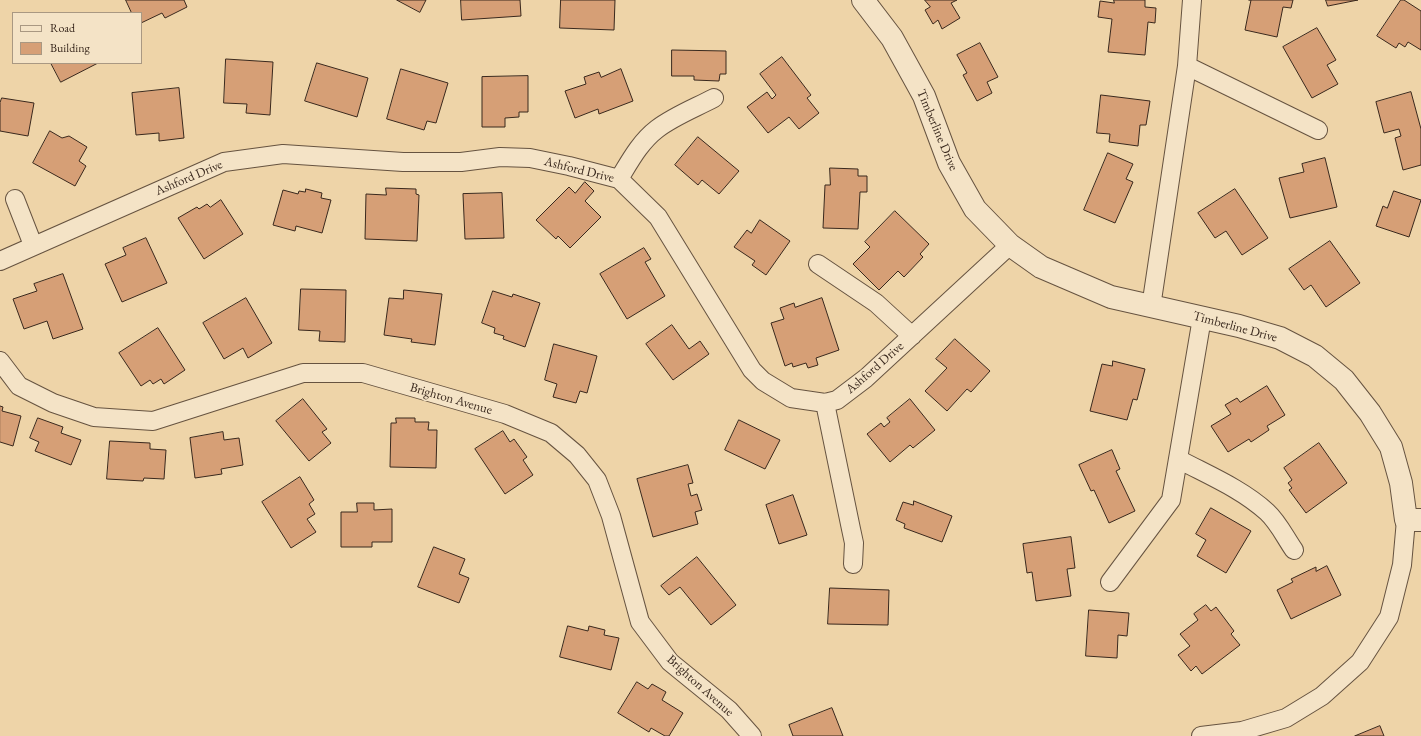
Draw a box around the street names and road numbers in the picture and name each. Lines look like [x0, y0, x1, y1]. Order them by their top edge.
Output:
street label: Timberline Drive [913, 87, 961, 173]
street label: Ashford Drive [542, 154, 616, 186]
street label: Ashford Drive [153, 157, 225, 199]
street label: Timberline Drive [1191, 308, 1279, 346]
street label: Ashford Drive [843, 339, 907, 397]
street label: Brighton Avenue [408, 380, 494, 418]
street label: Brighton Avenue [663, 652, 737, 720]

